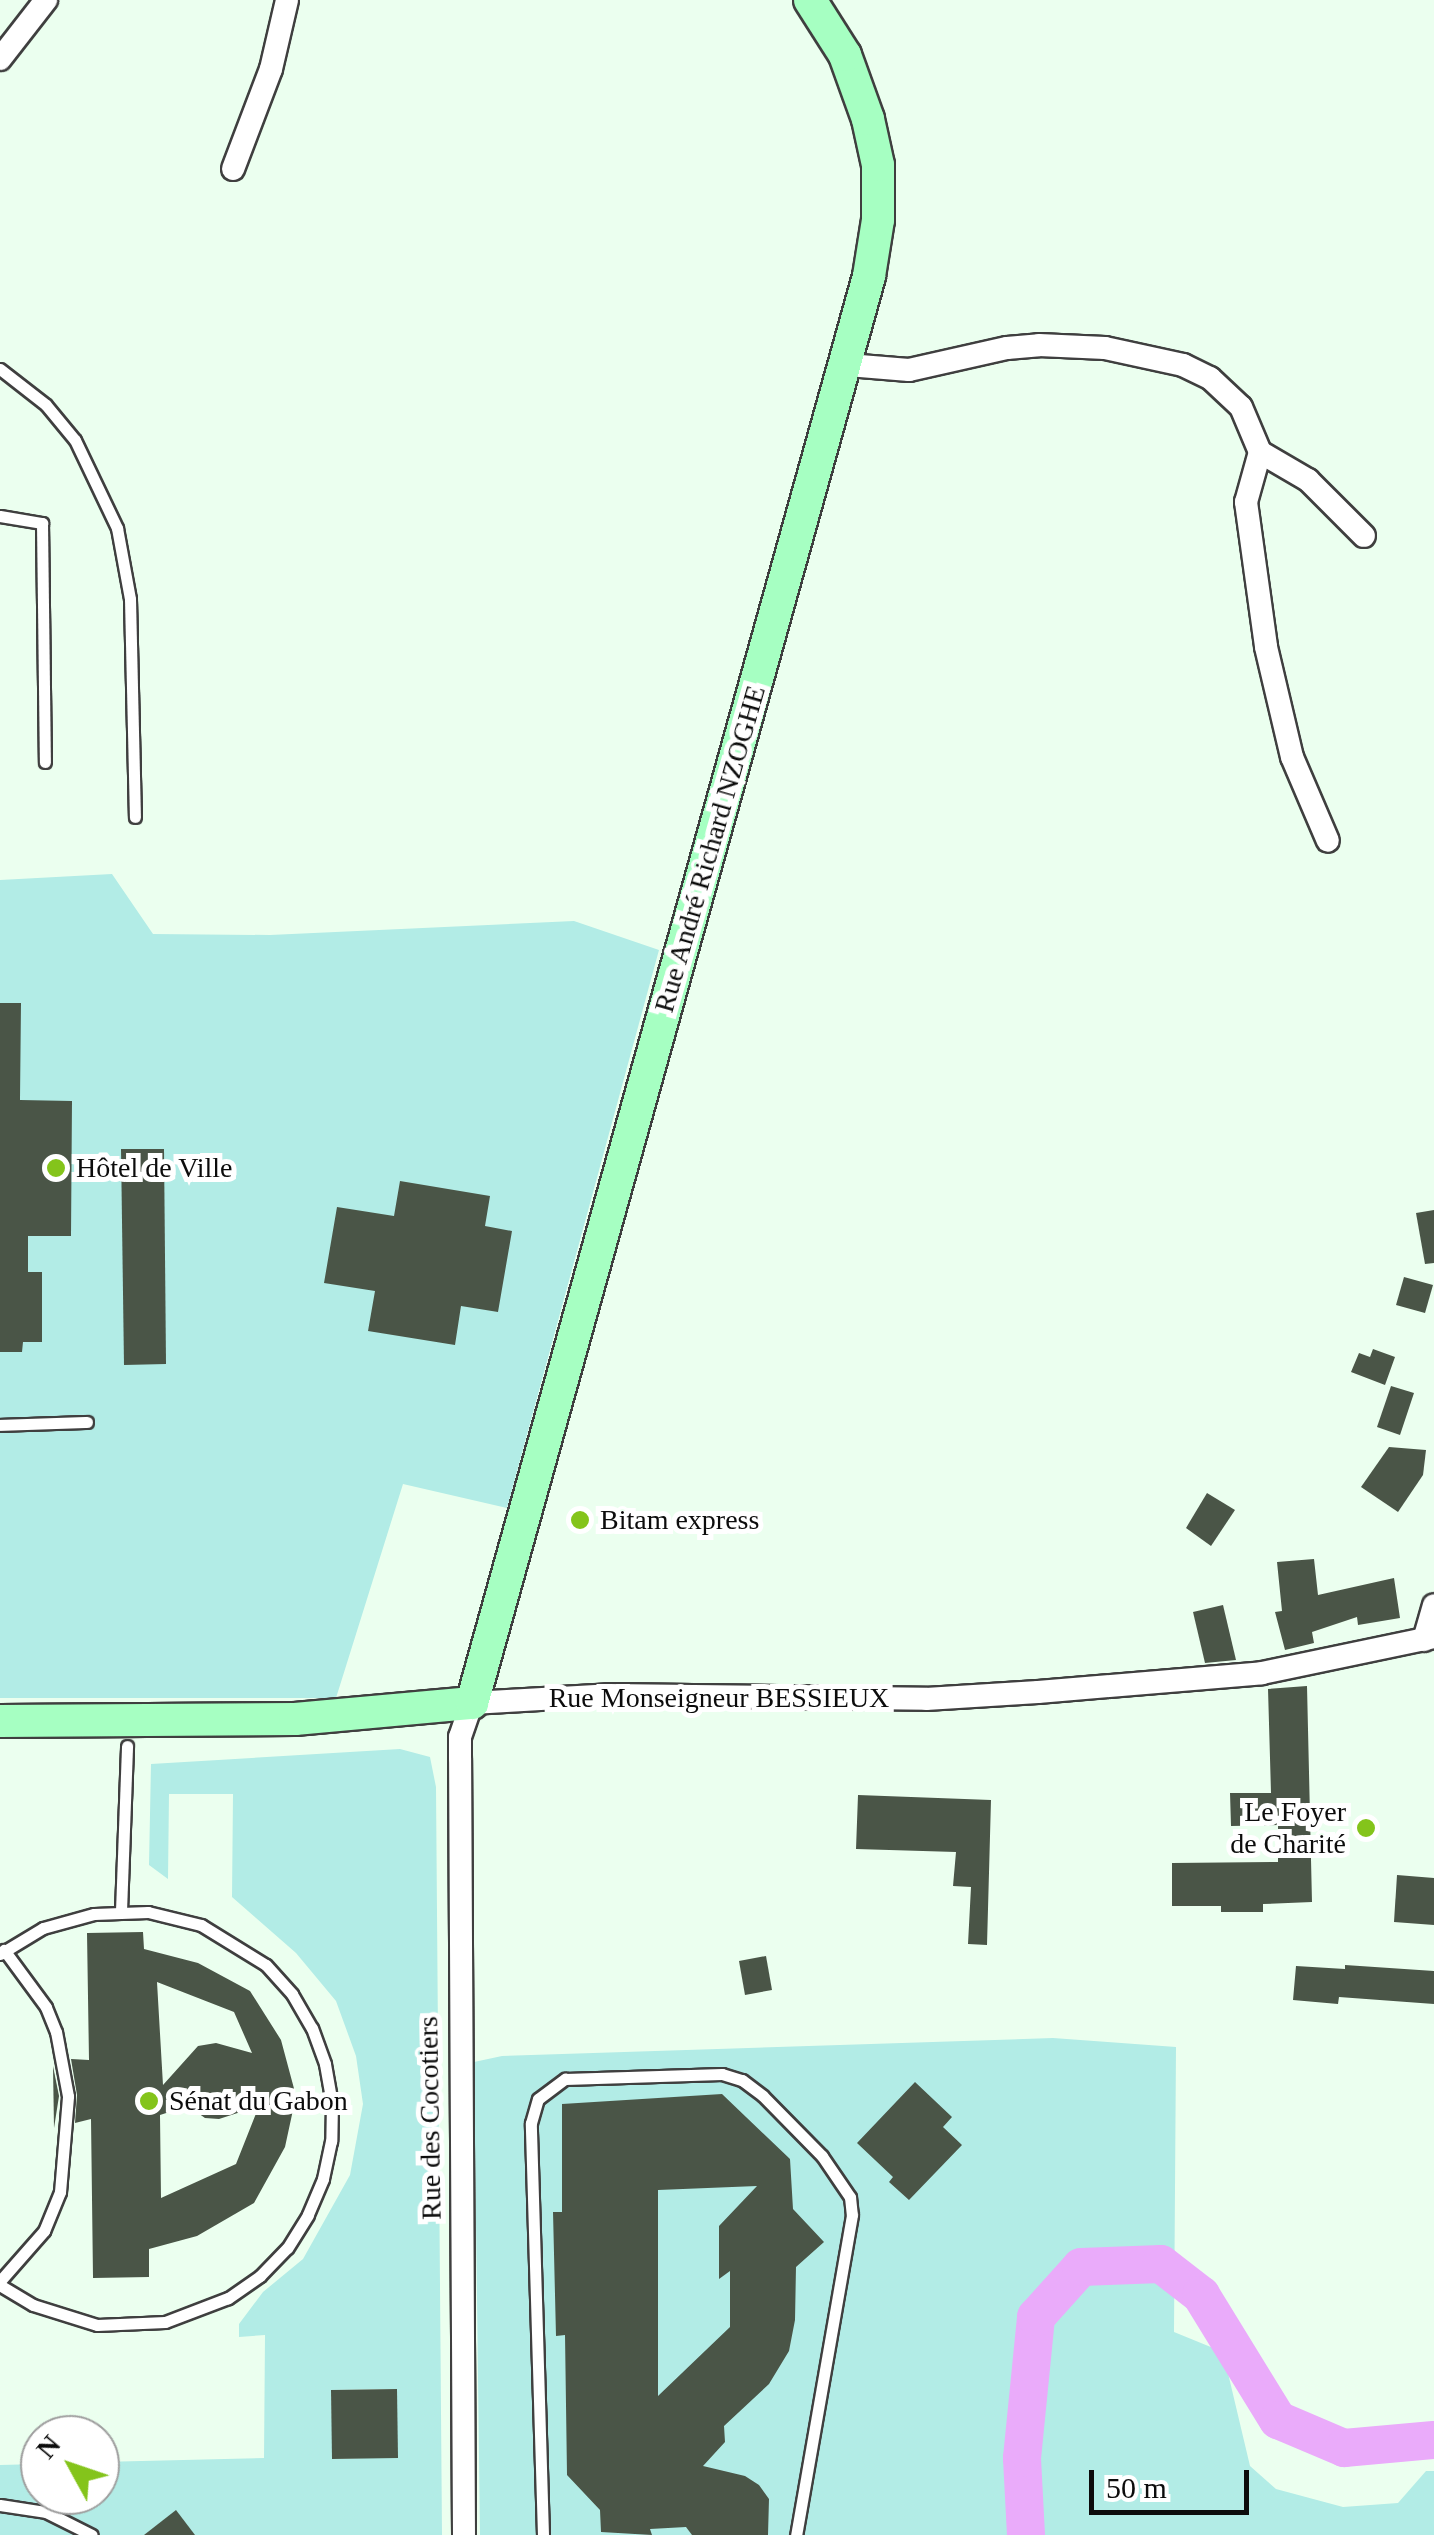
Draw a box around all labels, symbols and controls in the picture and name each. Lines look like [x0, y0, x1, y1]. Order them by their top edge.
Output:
street label: Rue André Richard NZOGHE [647, 681, 773, 1017]
place label: Hôtel de Ville [76, 1151, 233, 1185]
marker: Hôtel de Ville [45, 1157, 67, 1179]
place label: Bitam express [600, 1503, 759, 1537]
marker: Bitam express [569, 1509, 591, 1531]
street label: Rue Monseigneur BESSIEUX [549, 1681, 889, 1715]
place label: Le Foyer de Charité [1230, 1795, 1346, 1861]
marker: Le Foyer de Charité [1355, 1817, 1377, 1839]
street label: Rue des Cocotiers [411, 2016, 449, 2220]
place label: Sénat du Gabon [169, 2084, 348, 2118]
marker: Sénat du Gabon [138, 2090, 160, 2112]
north arrow [20, 2415, 120, 2515]
text: N [30, 2429, 67, 2464]
scale bar [1094, 2450, 1254, 2512]
text: 50 m [1106, 2471, 1167, 2504]

